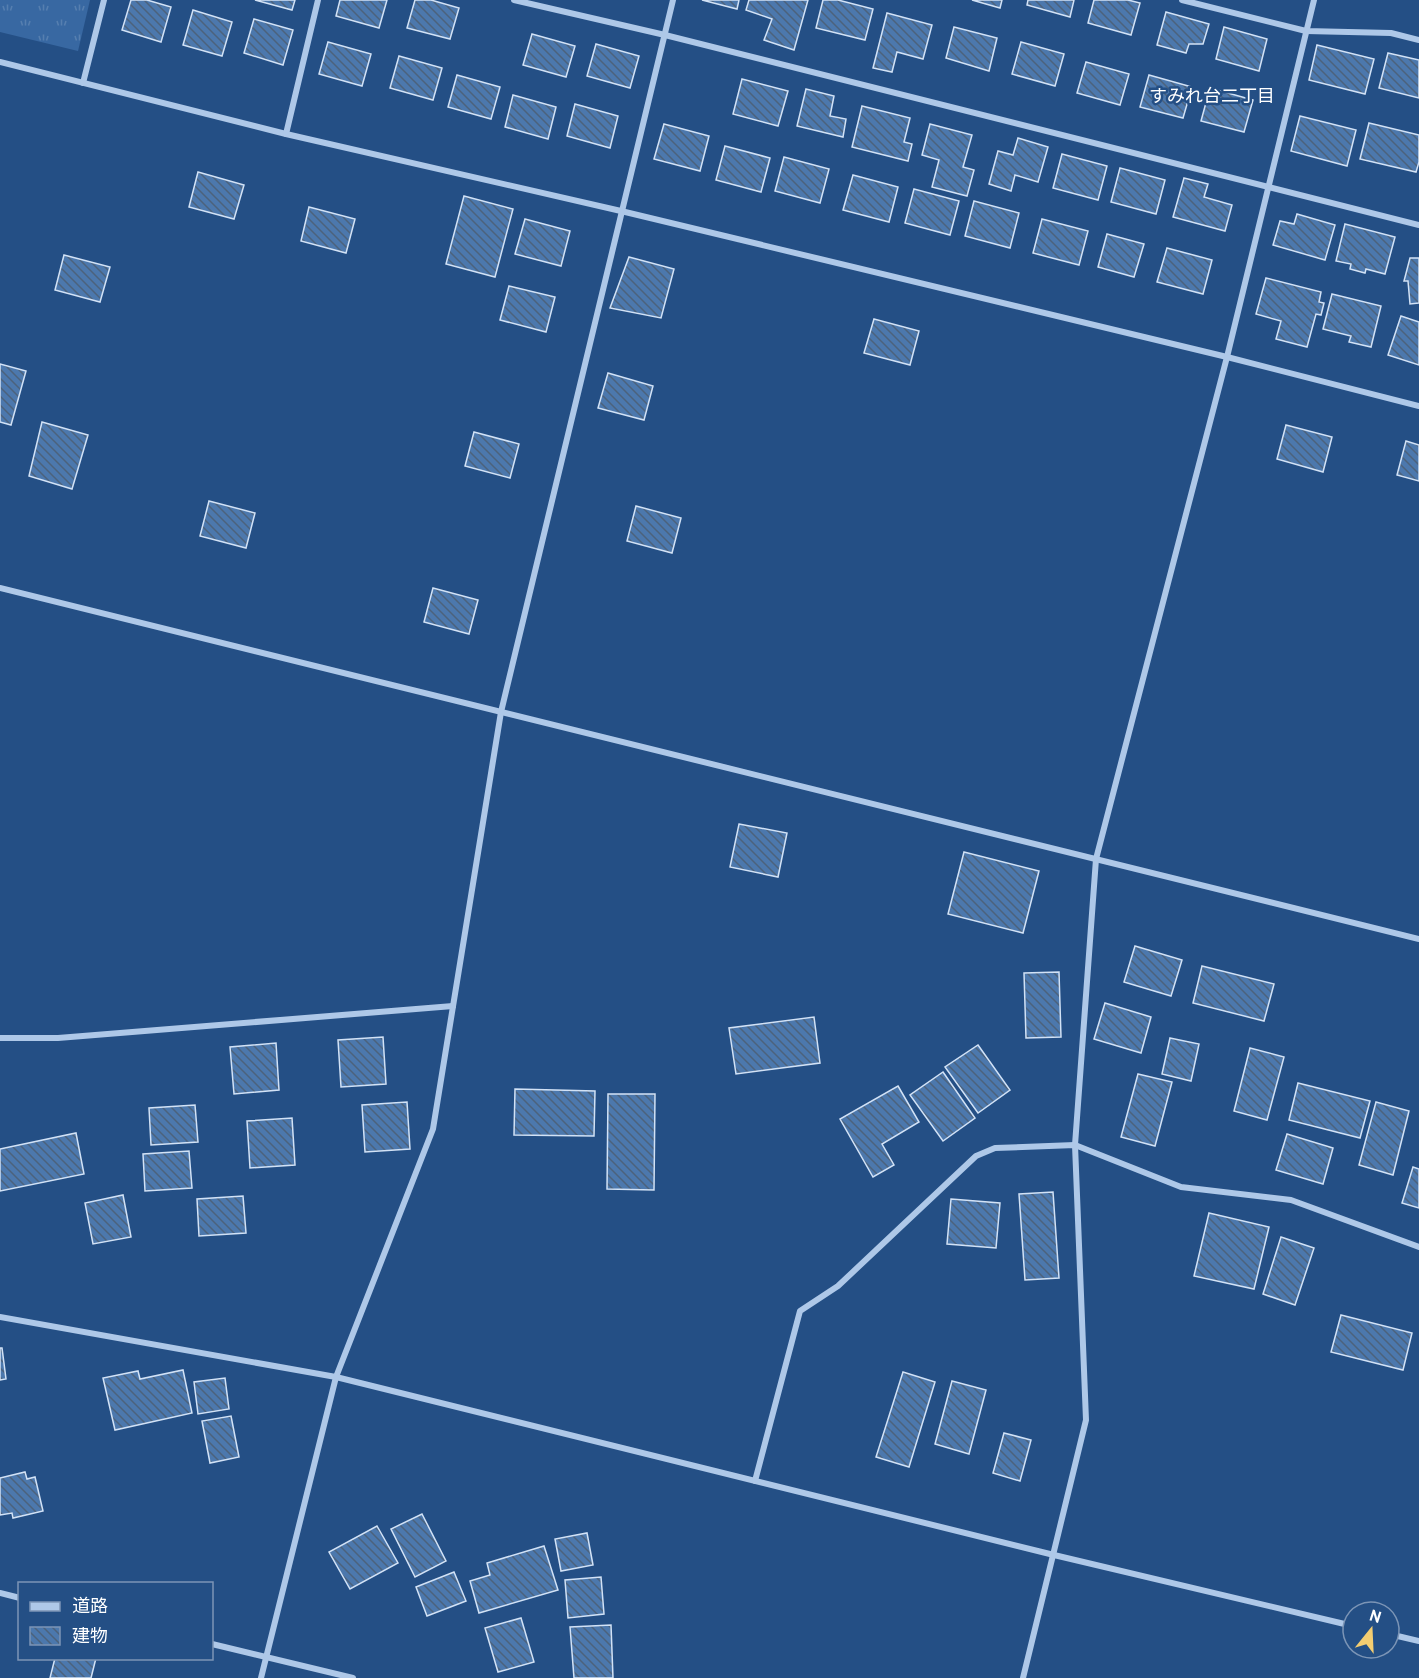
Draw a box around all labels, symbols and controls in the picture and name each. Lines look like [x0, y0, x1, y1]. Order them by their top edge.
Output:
district label: すみれ台二丁目 [1149, 86, 1275, 109]
legend [18, 1582, 213, 1660]
text: 道路 [72, 1596, 108, 1619]
north arrow [1341, 1600, 1401, 1660]
text: N [1366, 1606, 1384, 1629]
text: 建物 [72, 1626, 108, 1649]

